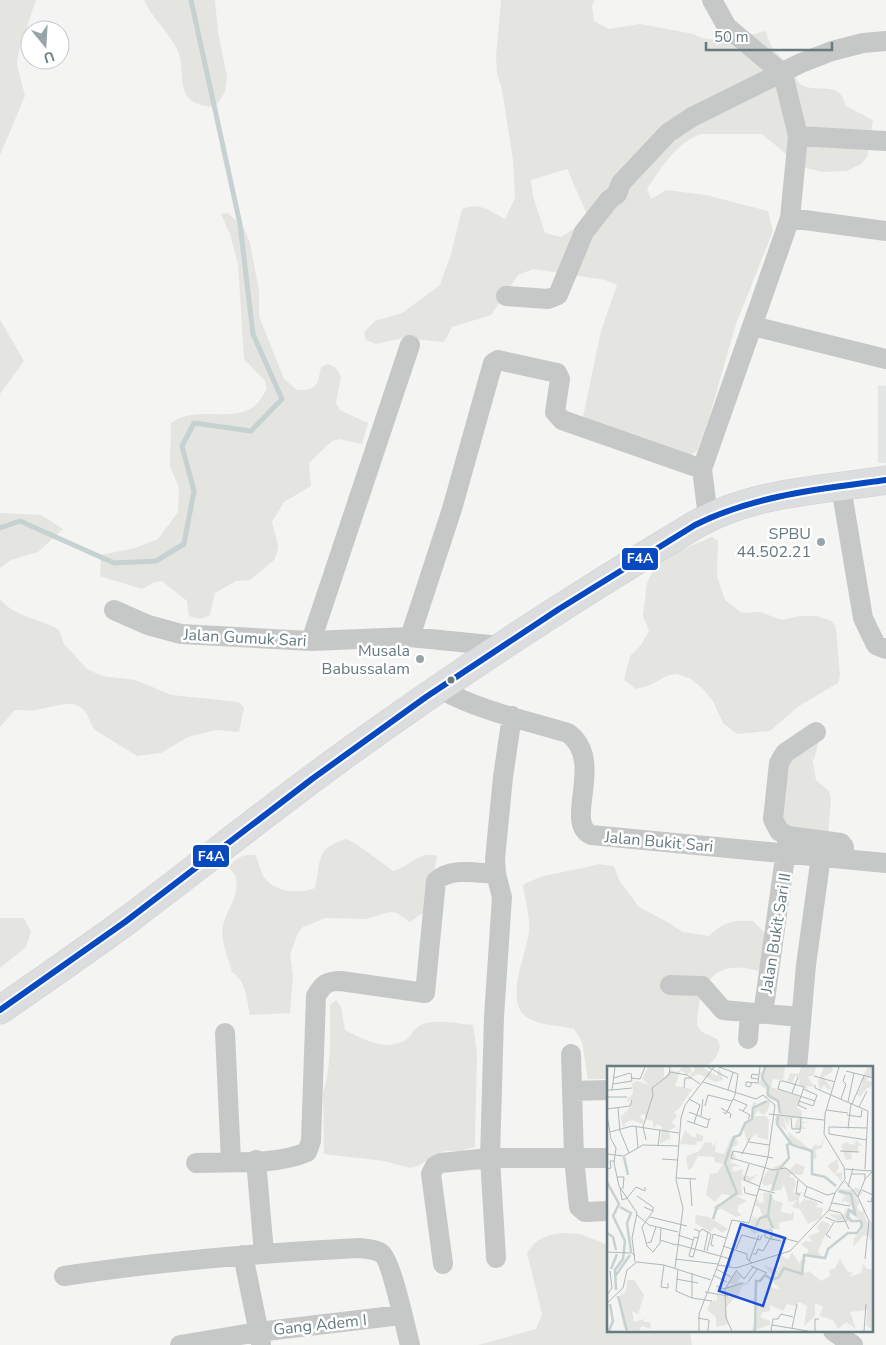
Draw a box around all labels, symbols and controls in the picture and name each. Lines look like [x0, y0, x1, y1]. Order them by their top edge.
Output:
north arrow [20, 20, 70, 70]
scale bar [706, 20, 832, 52]
text: 50 m [714, 27, 749, 47]
text: U [41, 46, 57, 68]
place label: SPBU 44.502.21 [737, 523, 811, 563]
marker: SPBU 44.502.21 [815, 536, 827, 548]
line badge: F4A [621, 547, 659, 571]
text: F4A [627, 549, 654, 568]
street label: Jalan Gumuk Sari [182, 624, 307, 652]
place label: Musala Babussalam [322, 640, 410, 680]
marker: Musala Babussalam [414, 653, 426, 665]
unlabelled marker [446, 675, 456, 685]
street label: Jalan Bukit Sari [603, 826, 714, 858]
line badge: F4A [192, 844, 230, 868]
text: F4A [198, 847, 225, 866]
street label: Jalan Bukit Sari II [755, 871, 796, 996]
inset map [607, 1066, 874, 1332]
street label: Gang Adem I [272, 1309, 368, 1341]

